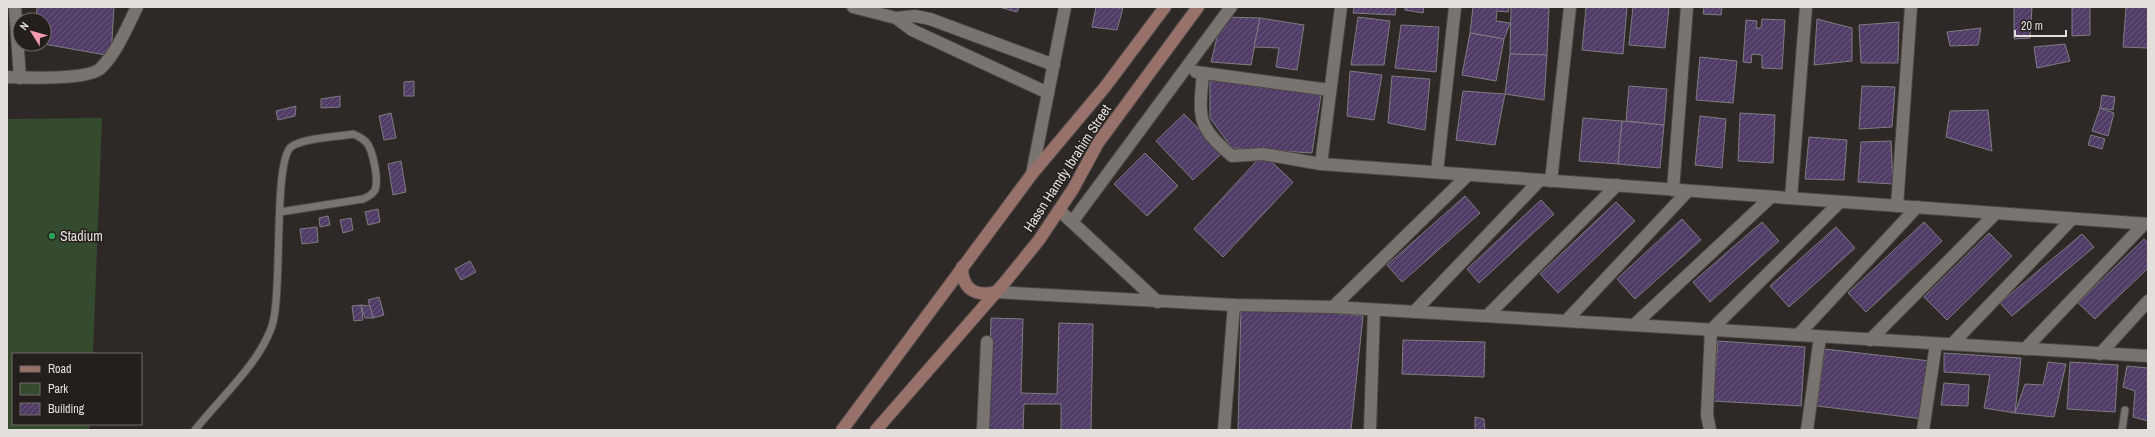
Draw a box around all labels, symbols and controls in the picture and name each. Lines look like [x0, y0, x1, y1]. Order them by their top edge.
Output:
north arrow [12, 12, 52, 52]
scale bar [2015, 12, 2066, 38]
text: 20 m [2021, 18, 2043, 34]
text: N [16, 19, 32, 33]
street label: Hassn Hamdy Ibrahim Street [1019, 101, 1115, 235]
place label: Stadium [60, 227, 103, 245]
marker: Stadium [47, 231, 57, 241]
legend [12, 353, 142, 425]
text: Road [48, 361, 72, 377]
text: Park [48, 381, 68, 397]
text: Building [48, 401, 85, 417]

